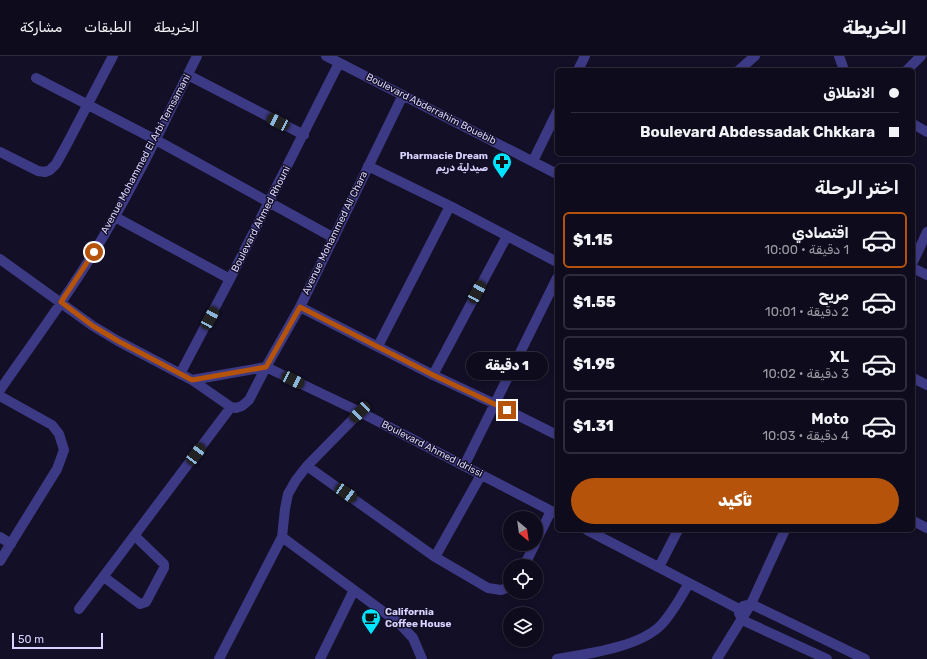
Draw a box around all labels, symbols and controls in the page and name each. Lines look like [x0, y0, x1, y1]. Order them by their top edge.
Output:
text: الخريطة [842, 16, 907, 39]
text: مشاركة [20, 19, 62, 36]
text: الطبقات [84, 19, 132, 36]
text: الخريطة [154, 19, 199, 36]
street label: Boulevard Abderrahim Bouebib [364, 71, 498, 147]
street label: Avenue Mohammed El Arbi Temsamani [99, 72, 193, 236]
text: الانطلاق [823, 84, 875, 102]
car [265, 111, 291, 133]
text: Boulevard Abdessadak Chkkara [640, 123, 875, 141]
place label: Pharmacie Dream صيدلية دريم [400, 150, 488, 174]
pharmacy icon: Pharmacie Dream صيدلية دريم [491, 151, 513, 179]
street label: Boulevard Ahmed Rhouni [229, 164, 293, 274]
street label: Avenue Mohammed Ali Chara [300, 169, 370, 297]
text: اختر الرحلة [815, 177, 899, 199]
icon: car [861, 222, 897, 258]
text: اقتصادي [792, 224, 849, 242]
text: $1.15 [573, 231, 613, 249]
text: 1 دقيقة · 10:00 [764, 242, 849, 257]
route start [85, 243, 103, 261]
car [466, 279, 488, 305]
icon: car [861, 284, 897, 320]
text: مريح [818, 286, 849, 304]
text: $1.55 [573, 293, 616, 311]
text: 2 دقيقة · 10:01 [765, 304, 849, 319]
car [199, 305, 221, 331]
icon: car [861, 346, 897, 382]
text: XL [830, 348, 849, 366]
callout: 1 دقيقة [466, 352, 548, 380]
text: $1.95 [573, 355, 615, 373]
text: 1 دقيقة [485, 358, 529, 373]
text: 3 دقيقة · 10:02 [763, 366, 849, 381]
car [280, 369, 306, 391]
car [347, 399, 373, 425]
route end [498, 401, 516, 419]
icon: car [861, 408, 897, 444]
text: Moto [811, 410, 849, 428]
text: $1.31 [573, 417, 614, 435]
street label: Boulevard Ahmed Idrissi [379, 418, 485, 480]
text: 4 دقيقة · 10:03 [762, 428, 849, 443]
car [184, 441, 208, 467]
button: تأكيد [571, 478, 899, 524]
car [333, 481, 359, 505]
north arrow [503, 511, 543, 551]
map controls [503, 511, 543, 647]
button: locate [503, 559, 543, 599]
place label: California Coffee House [385, 606, 452, 630]
cafe icon: California Coffee House [360, 607, 382, 635]
button: layers [503, 607, 543, 647]
scale bar [12, 631, 103, 650]
text: 50 m [18, 633, 44, 646]

